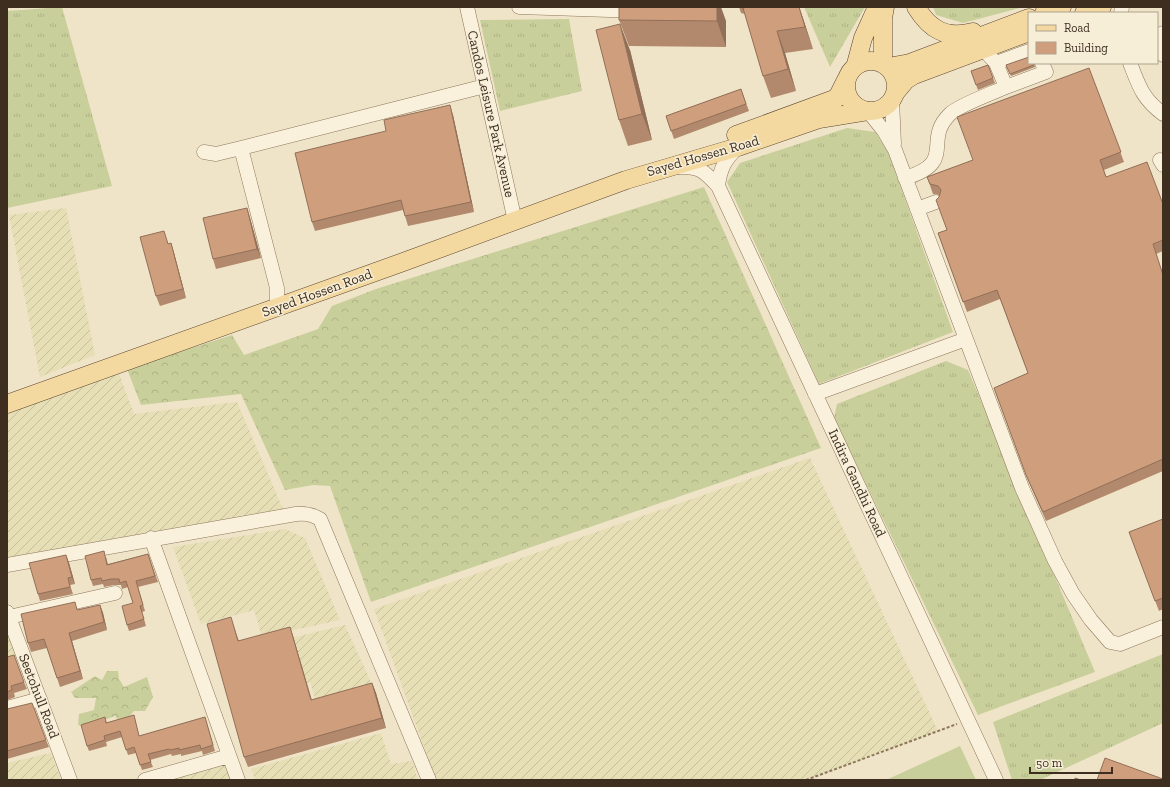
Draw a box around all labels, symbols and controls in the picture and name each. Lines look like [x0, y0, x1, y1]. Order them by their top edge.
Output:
legend [1028, 12, 1158, 64]
text: Road [1064, 21, 1090, 35]
street label: Candos Leisure Park Avenue [464, 29, 519, 199]
text: Building [1064, 41, 1108, 55]
street label: Sayed Hossen Road [645, 132, 761, 180]
street label: Sayed Hossen Road [260, 265, 375, 321]
street label: Indira Gandhi Road [825, 426, 890, 540]
street label: Seetohull Road [15, 651, 63, 741]
scale bar [1030, 749, 1112, 775]
text: 50 m [1036, 756, 1063, 770]

